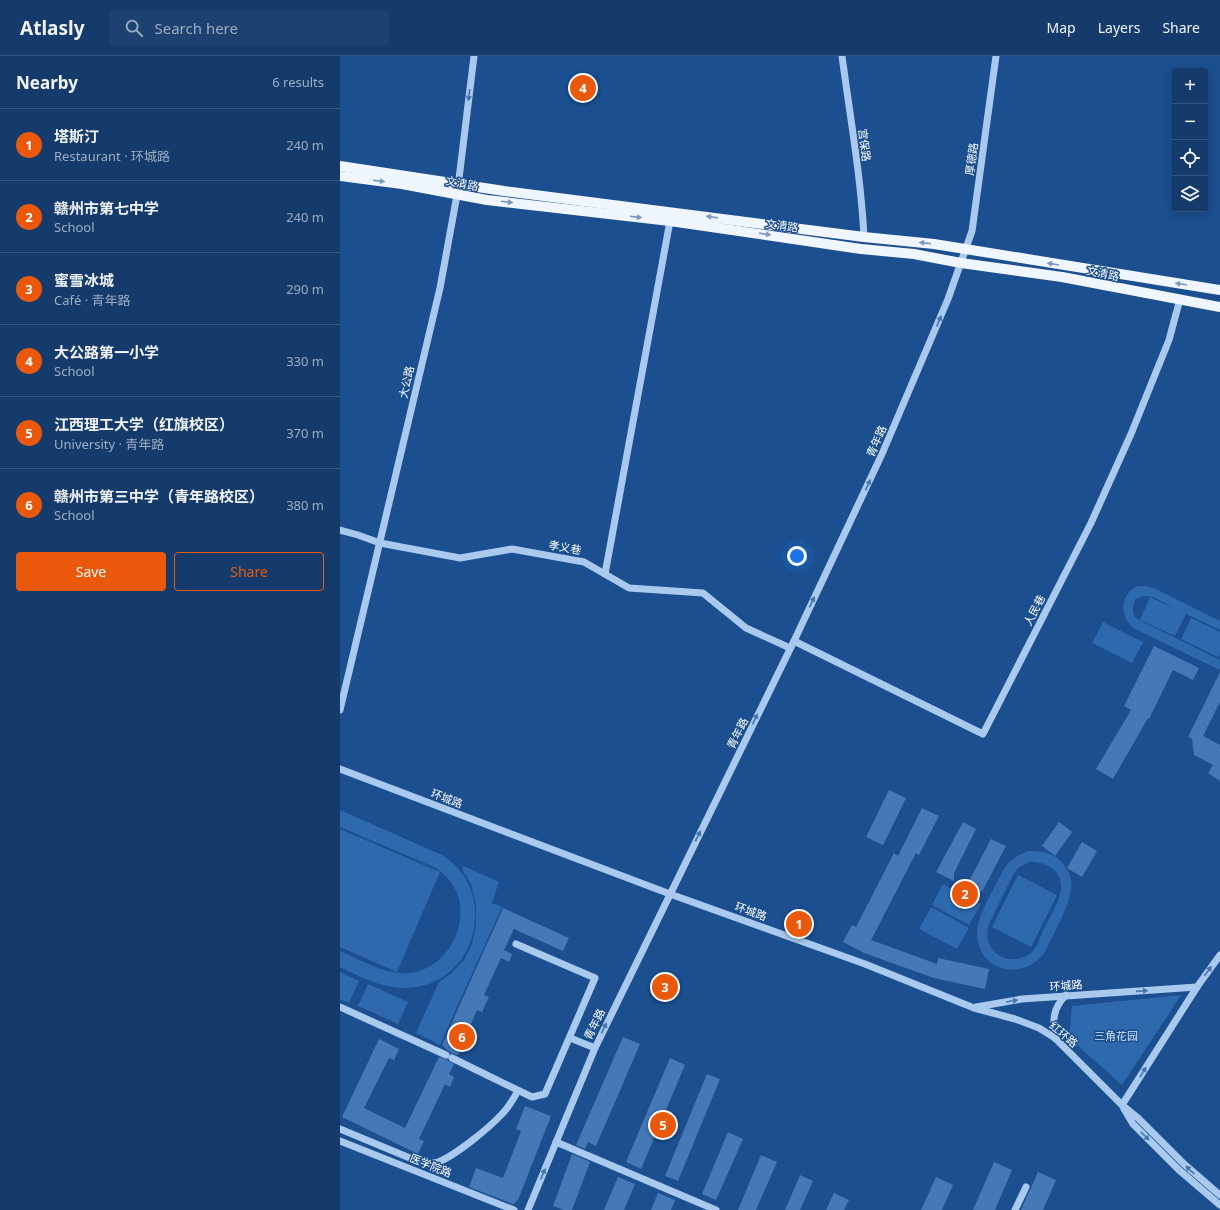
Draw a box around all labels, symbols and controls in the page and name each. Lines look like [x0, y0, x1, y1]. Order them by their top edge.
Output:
search box [109, 10, 389, 46]
text: Atlasly [20, 15, 85, 41]
icon: search [123, 17, 145, 39]
text: Search here [155, 18, 238, 38]
text: Map [1047, 18, 1076, 37]
text: Layers [1098, 18, 1140, 37]
text: Share [1162, 18, 1200, 37]
map controls [1172, 68, 1208, 212]
button: + [1172, 68, 1208, 104]
text: Nearby [16, 71, 78, 94]
text: 6 results [272, 73, 324, 91]
pin: 4 [570, 73, 596, 103]
one-way arrow [466, 89, 472, 101]
button: − [1172, 104, 1208, 140]
text: 塔斯汀 [54, 126, 99, 146]
street label: 宫保路 [856, 128, 874, 162]
text: 1 [25, 136, 33, 154]
text: 240 m [286, 136, 324, 154]
button: locate [1172, 140, 1208, 176]
street label: 厚德路 [961, 142, 981, 176]
text: Restaurant · 环城路 [54, 147, 170, 165]
street label: 文清路 [444, 173, 480, 193]
button: layers [1172, 176, 1208, 212]
one-way arrow [373, 178, 385, 184]
text: 赣州市第七中学 [54, 198, 159, 218]
one-way arrow [501, 199, 513, 205]
text: 2 [25, 208, 33, 226]
text: 240 m [286, 208, 324, 226]
one-way arrow [630, 214, 642, 221]
one-way arrow [706, 214, 718, 220]
street label: 文清路 [765, 215, 799, 235]
text: School [54, 218, 95, 236]
one-way arrow [759, 231, 771, 237]
one-way arrow [919, 240, 931, 247]
one-way arrow [1047, 260, 1059, 266]
street label: 文清路 [1085, 262, 1121, 284]
text: 蜜雪冰城 [54, 270, 114, 290]
text: 3 [25, 280, 33, 298]
text: 290 m [286, 280, 324, 298]
one-way arrow [1175, 280, 1188, 286]
text: Café · 青年路 [54, 291, 131, 309]
one-way arrow [936, 316, 942, 327]
text: 大公路第一小学 [54, 342, 159, 362]
text: 4 [25, 352, 33, 370]
text: 330 m [286, 352, 324, 370]
text: School [54, 362, 95, 380]
street label: 大公路 [395, 364, 417, 400]
text: 江西理工大学（红旗校区） [54, 414, 234, 434]
street label: 青年路 [862, 423, 890, 459]
text: 5 [25, 424, 33, 442]
text: 370 m [286, 424, 324, 442]
text: University · 青年路 [54, 435, 164, 453]
one-way arrow [865, 479, 871, 491]
text: 赣州市第三中学（青年路校区） [54, 486, 264, 506]
text: 6 [25, 496, 33, 514]
text: 380 m [286, 496, 324, 514]
text: School [54, 506, 95, 524]
street label: 孝义巷 [547, 537, 583, 557]
your location [787, 546, 807, 566]
button: Save [16, 552, 166, 591]
button: Share [174, 552, 324, 591]
street label: 人民巷 [1020, 592, 1048, 628]
one-way arrow [809, 597, 815, 608]
one-way arrow [752, 713, 758, 725]
street label: 青年路 [723, 715, 751, 751]
street label: 环城路 [429, 785, 465, 811]
one-way arrow [695, 830, 701, 842]
pin: 2 [952, 879, 978, 909]
street label: 环城路 [733, 898, 769, 924]
pin: 1 [786, 909, 812, 939]
one-way arrow [1204, 966, 1212, 976]
pin: 3 [652, 972, 678, 1002]
street label: 环城路 [1049, 976, 1083, 994]
one-way arrow [1136, 987, 1148, 994]
one-way arrow [1006, 998, 1019, 1004]
street label: 青年路 [580, 1006, 608, 1042]
street label: 红环路 [1047, 1018, 1081, 1050]
pin: 6 [449, 1022, 475, 1052]
one-way arrow [601, 1023, 607, 1034]
park label: 三角花园 [1094, 1028, 1138, 1043]
one-way arrow [1139, 1067, 1146, 1078]
pin: 5 [650, 1110, 676, 1140]
one-way arrow [1140, 1131, 1150, 1141]
street label: 医学院路 [408, 1150, 454, 1180]
one-way arrow [1186, 1166, 1195, 1175]
one-way arrow [540, 1168, 546, 1179]

